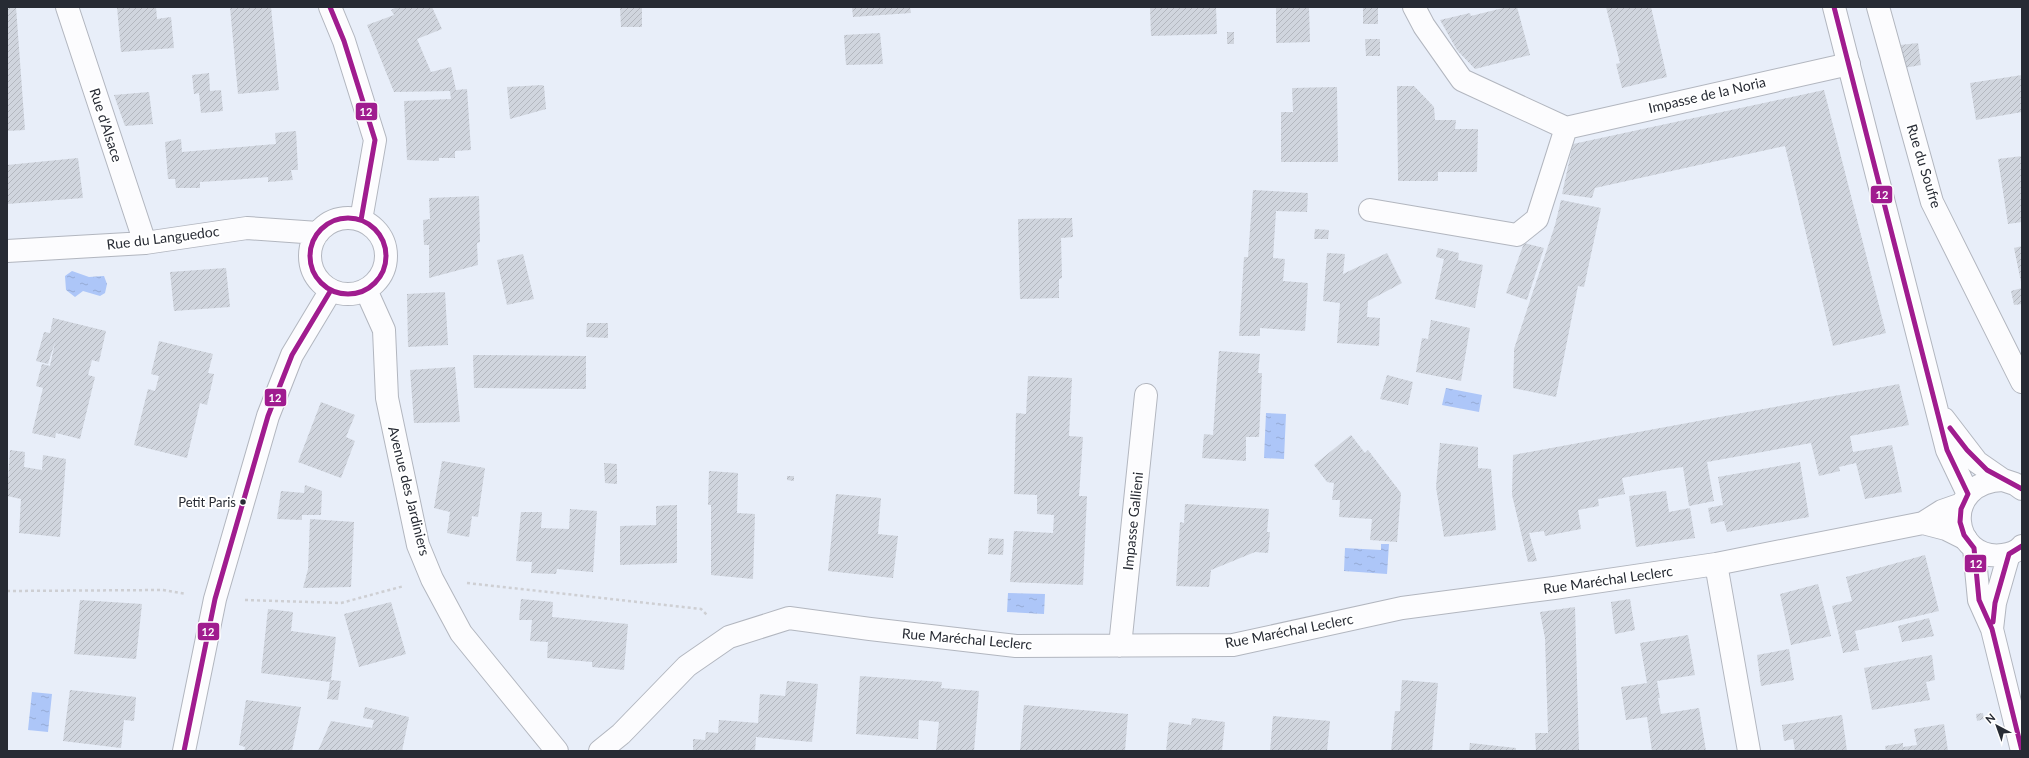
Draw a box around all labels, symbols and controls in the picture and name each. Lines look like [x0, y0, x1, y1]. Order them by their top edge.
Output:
street label: Impasse de la Noria [1647, 73, 1767, 116]
street label: Rue d'Alsace [87, 86, 126, 164]
line badge: 12 [355, 102, 378, 121]
text: 12 [360, 105, 372, 118]
street label: Rue du Soufre [1904, 122, 1945, 210]
line badge: 12 [1870, 185, 1893, 204]
text: 12 [1876, 188, 1888, 201]
street label: Rue du Languedoc [106, 222, 221, 253]
line badge: 12 [264, 388, 287, 407]
text: 12 [269, 391, 281, 404]
street label: Avenue des Jardiniers [385, 424, 434, 557]
street label: Impasse Gallieni [1119, 471, 1146, 571]
place label: Petit Paris [178, 494, 236, 510]
marker: Petit Paris [238, 497, 248, 507]
line badge: 12 [1964, 554, 1987, 573]
text: 12 [1970, 557, 1982, 570]
street label: Rue Maréchal Leclerc [1542, 562, 1674, 597]
street label: Rue Maréchal Leclerc [1223, 610, 1355, 651]
line badge: 12 [197, 622, 220, 641]
street label: Rue Maréchal Leclerc [901, 624, 1033, 653]
text: 12 [202, 625, 214, 638]
north arrow [1977, 706, 2017, 746]
text: N [1983, 710, 1998, 726]

